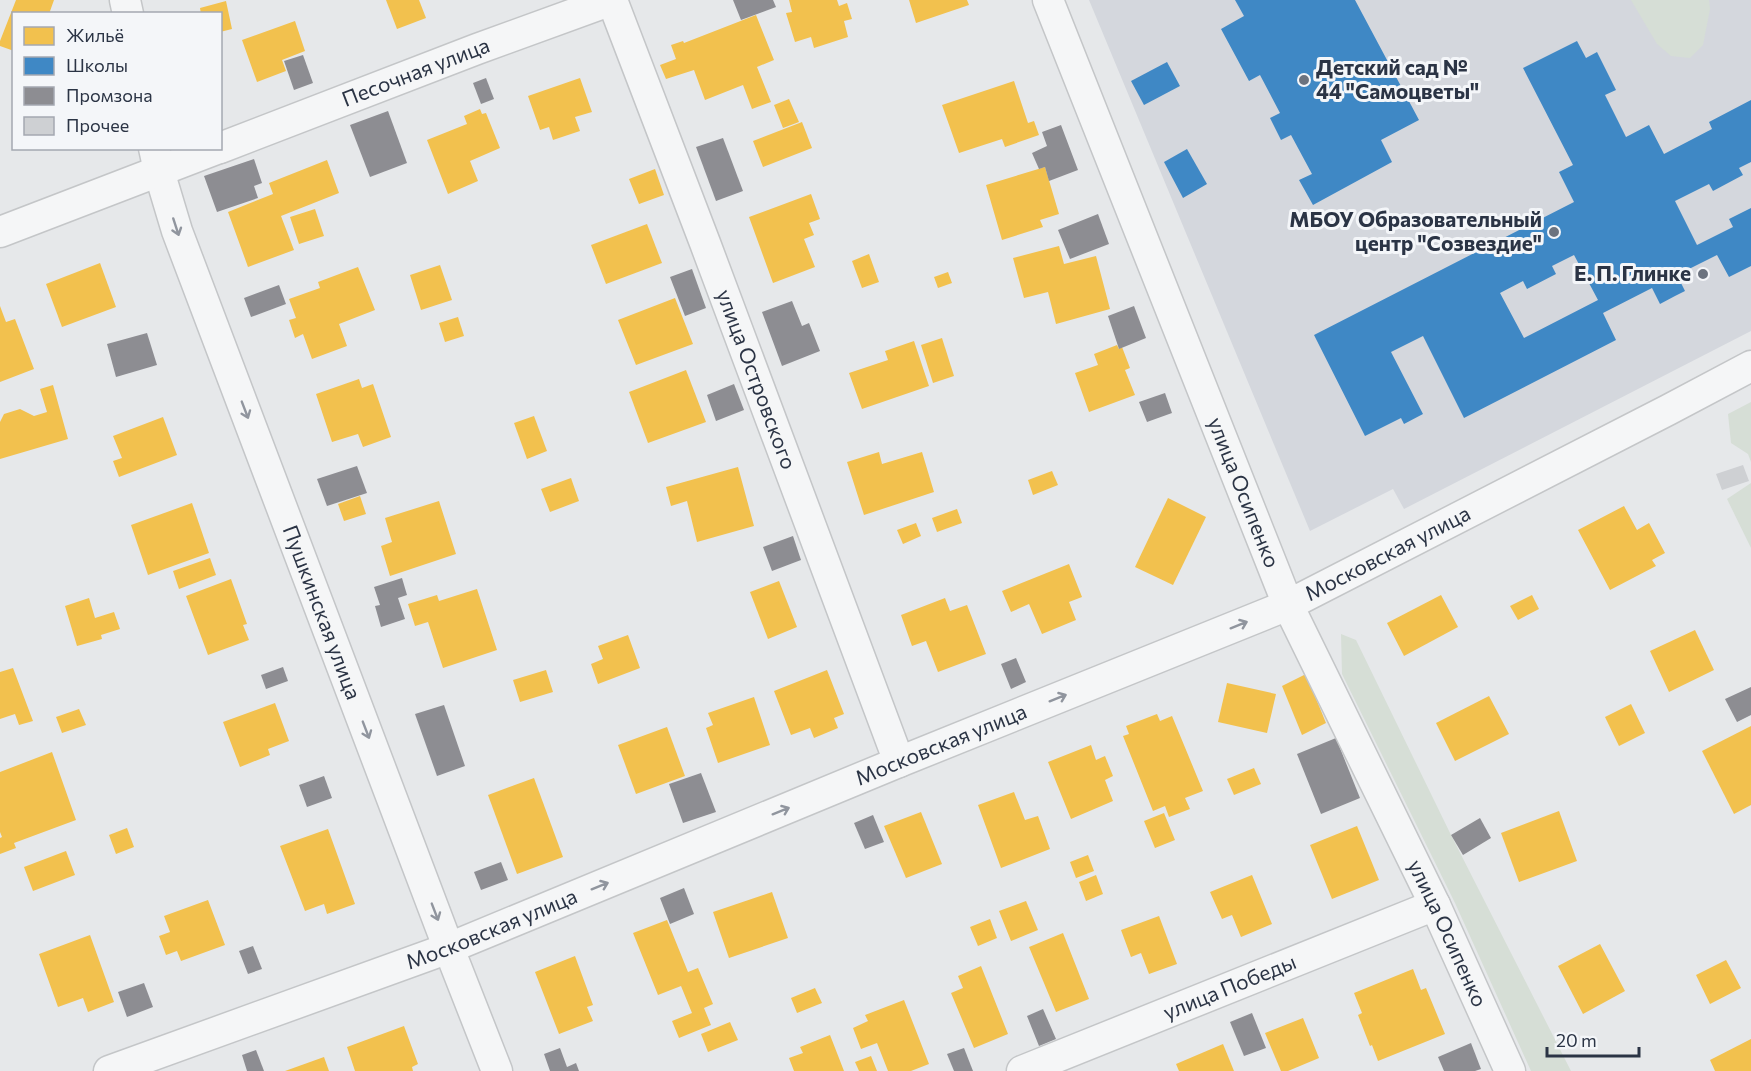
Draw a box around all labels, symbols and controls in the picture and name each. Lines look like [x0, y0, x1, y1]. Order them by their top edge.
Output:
legend [12, 12, 222, 150]
text: Жильё [66, 24, 124, 46]
street label: Песочная улица [338, 31, 493, 111]
text: Школы [66, 54, 128, 76]
place label: Детский сад № 44 "Самоцветы" [1316, 54, 1479, 103]
marker: Детский сад № 44 "Самоцветы" [1297, 73, 1311, 87]
text: Промзона [66, 84, 153, 106]
text: Прочее [66, 114, 129, 136]
place label: МБОУ Образовательный центр "Созвездие" [1289, 206, 1542, 255]
one-way arrow [171, 217, 182, 236]
marker: МБОУ Образовательный центр "Созвездие" [1547, 225, 1561, 239]
place label: Е. П. Глинке [1574, 260, 1691, 285]
marker: Е. П. Глинке [1696, 267, 1710, 281]
street label: улица Островского [712, 286, 802, 473]
one-way arrow [240, 400, 251, 419]
street label: улица Осипенко [1204, 413, 1286, 571]
street label: Московская улица [1300, 500, 1474, 605]
street label: Пушкинская улица [279, 521, 367, 702]
one-way arrow [1229, 619, 1248, 630]
one-way arrow [1049, 692, 1067, 703]
street label: Московская улица [851, 698, 1030, 790]
one-way arrow [361, 720, 372, 738]
one-way arrow [771, 805, 789, 816]
street label: улица Осипенко [1404, 855, 1493, 1010]
one-way arrow [591, 880, 609, 891]
street label: Московская улица [402, 882, 580, 974]
one-way arrow [431, 902, 442, 921]
street label: улица Победы [1159, 948, 1299, 1024]
scale bar [1547, 1020, 1638, 1058]
text: 20 m [1556, 1029, 1597, 1051]

